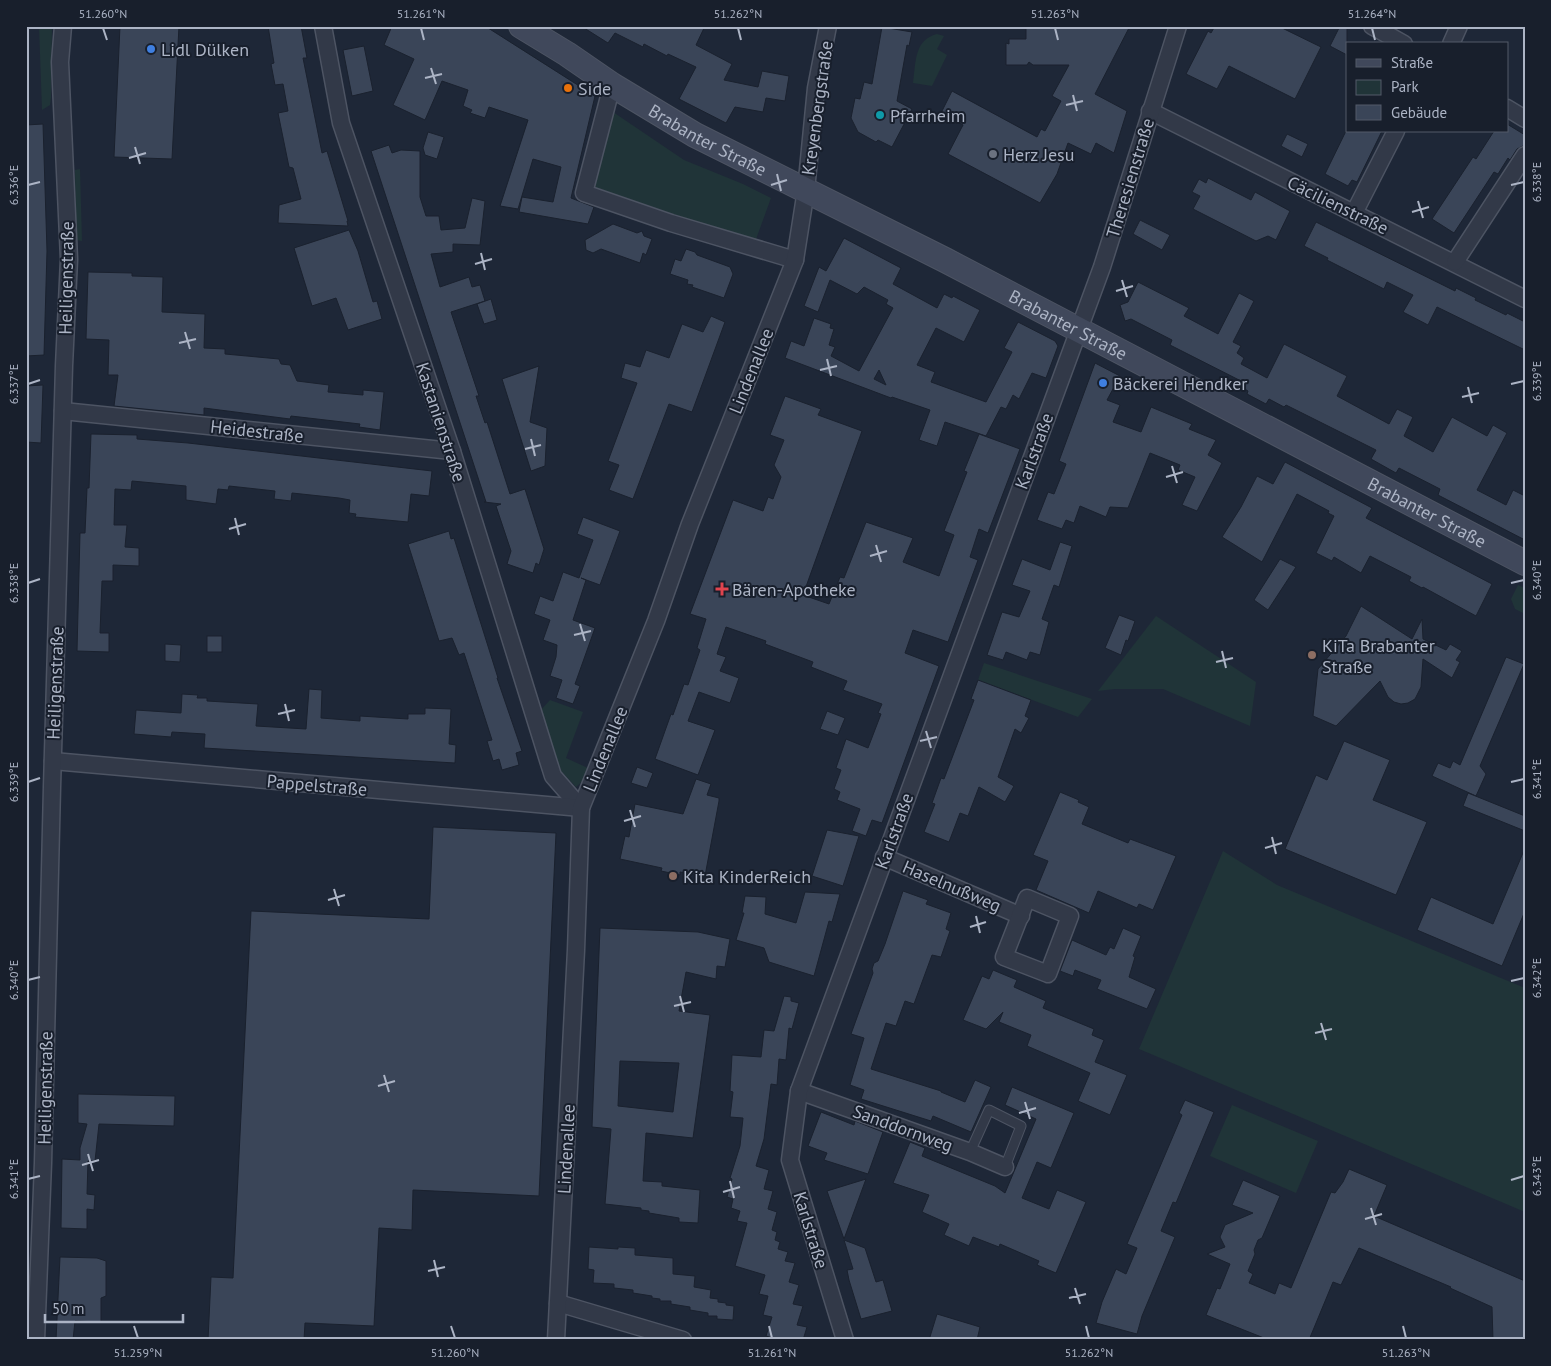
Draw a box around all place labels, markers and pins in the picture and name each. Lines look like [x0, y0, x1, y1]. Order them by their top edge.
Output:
place label: Lidl Dülken [161, 38, 249, 61]
marker: Lidl Dülken [145, 43, 157, 55]
place label: Side [578, 77, 611, 100]
marker: Side [562, 82, 574, 94]
place label: Pfarrheim [890, 104, 965, 127]
marker: Pfarrheim [874, 109, 886, 121]
place label: Herz Jesu [1003, 143, 1074, 166]
marker: Herz Jesu [987, 148, 999, 160]
place label: Bäckerei Hendker [1113, 372, 1247, 395]
marker: Bäckerei Hendker [1097, 377, 1109, 389]
place label: Bären-Apotheke [732, 578, 856, 601]
marker: Bären-Apotheke [716, 583, 728, 595]
place label: KiTa Brabanter Straße [1322, 634, 1435, 678]
marker: KiTa Brabanter Straße [1306, 649, 1318, 661]
place label: Kita KinderReich [683, 865, 811, 888]
marker: Kita KinderReich [667, 870, 679, 882]

